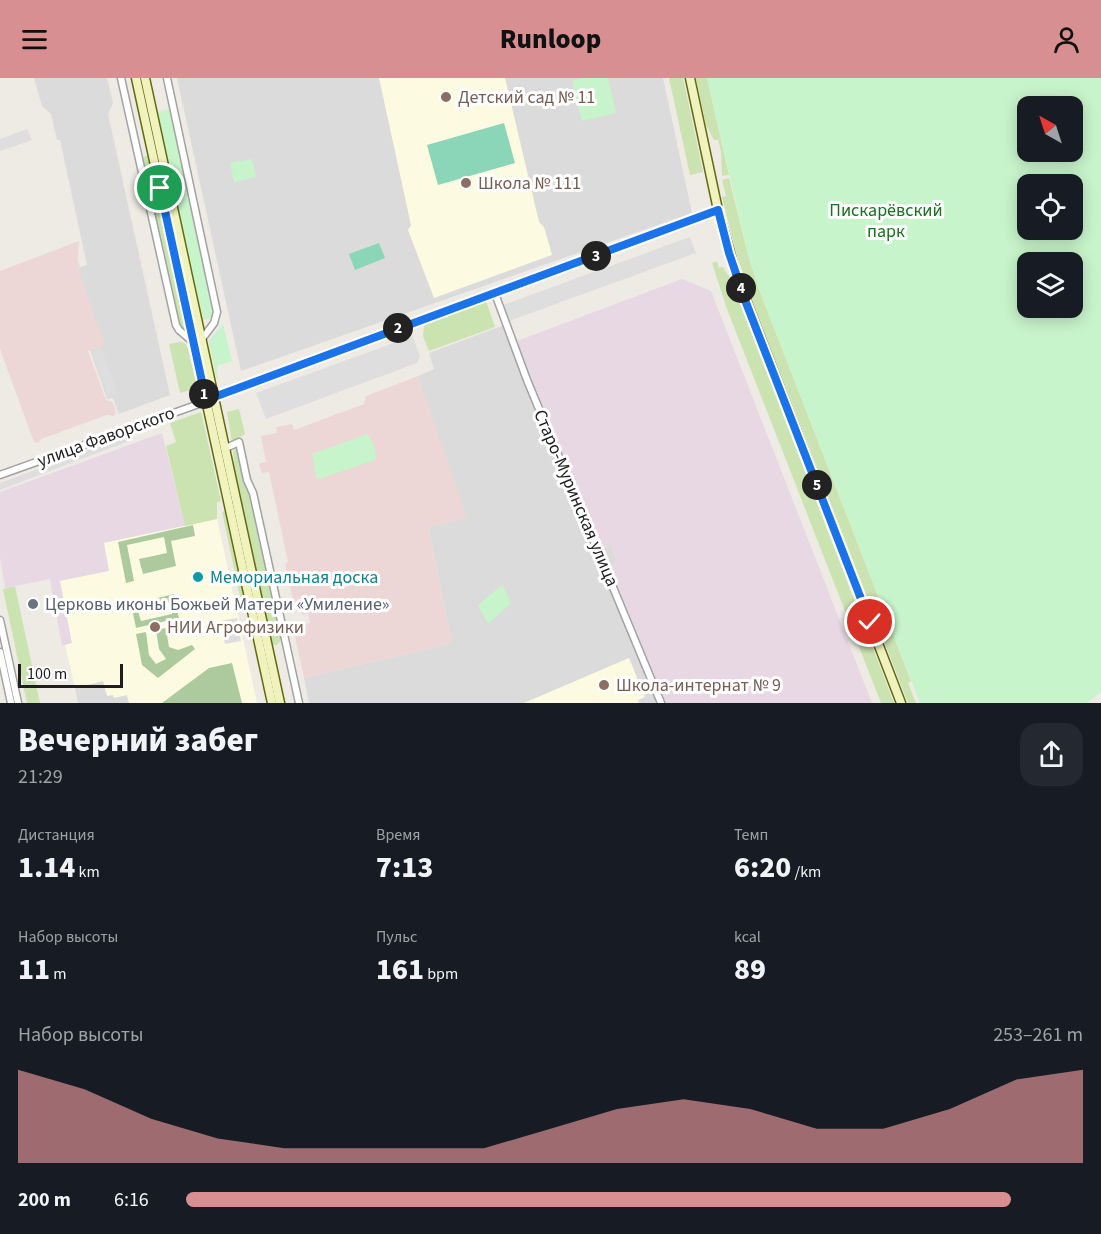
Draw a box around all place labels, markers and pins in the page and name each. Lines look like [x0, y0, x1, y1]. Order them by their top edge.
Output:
place label: Детский сад № 11 [458, 85, 595, 110]
marker: Детский сад № 11 [439, 90, 453, 104]
pin [134, 162, 185, 213]
place label: Школа № 111 [478, 171, 581, 196]
marker: Школа № 111 [459, 176, 473, 190]
pin: 3 [581, 241, 611, 271]
pin: 4 [726, 273, 756, 303]
pin: 2 [383, 313, 413, 343]
pin: 1 [189, 379, 219, 409]
pin: 5 [802, 470, 832, 500]
place label: Мемориальная доска [210, 565, 378, 590]
marker: Мемориальная доска [191, 570, 205, 584]
place label: Церковь иконы Божьей Матери «Умиление» [45, 592, 390, 617]
pin [844, 596, 895, 647]
marker: Церковь иконы Божьей Матери «Умиление» [26, 597, 40, 611]
place label: НИИ Агрофизики [167, 615, 304, 640]
marker: НИИ Агрофизики [148, 620, 162, 634]
place label: Школа-интернат № 9 [616, 673, 781, 698]
marker: Школа-интернат № 9 [597, 678, 611, 692]

